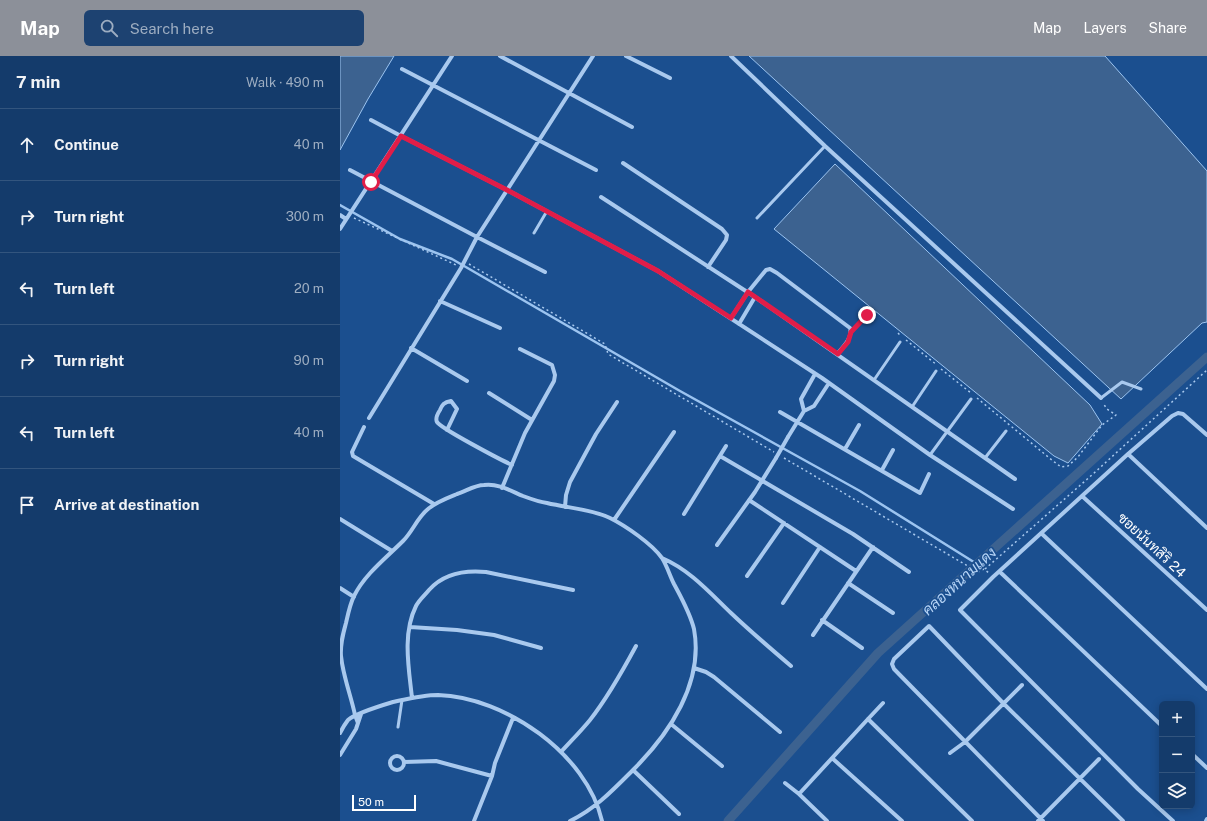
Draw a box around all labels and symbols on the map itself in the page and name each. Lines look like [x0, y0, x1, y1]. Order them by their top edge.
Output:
route start [362, 173, 380, 191]
route end [858, 306, 876, 324]
street label: ซอยนันทสิริ 24 [1115, 509, 1190, 581]
water label: คลองหนามแดง [919, 543, 999, 619]
scale bar [352, 793, 416, 812]

